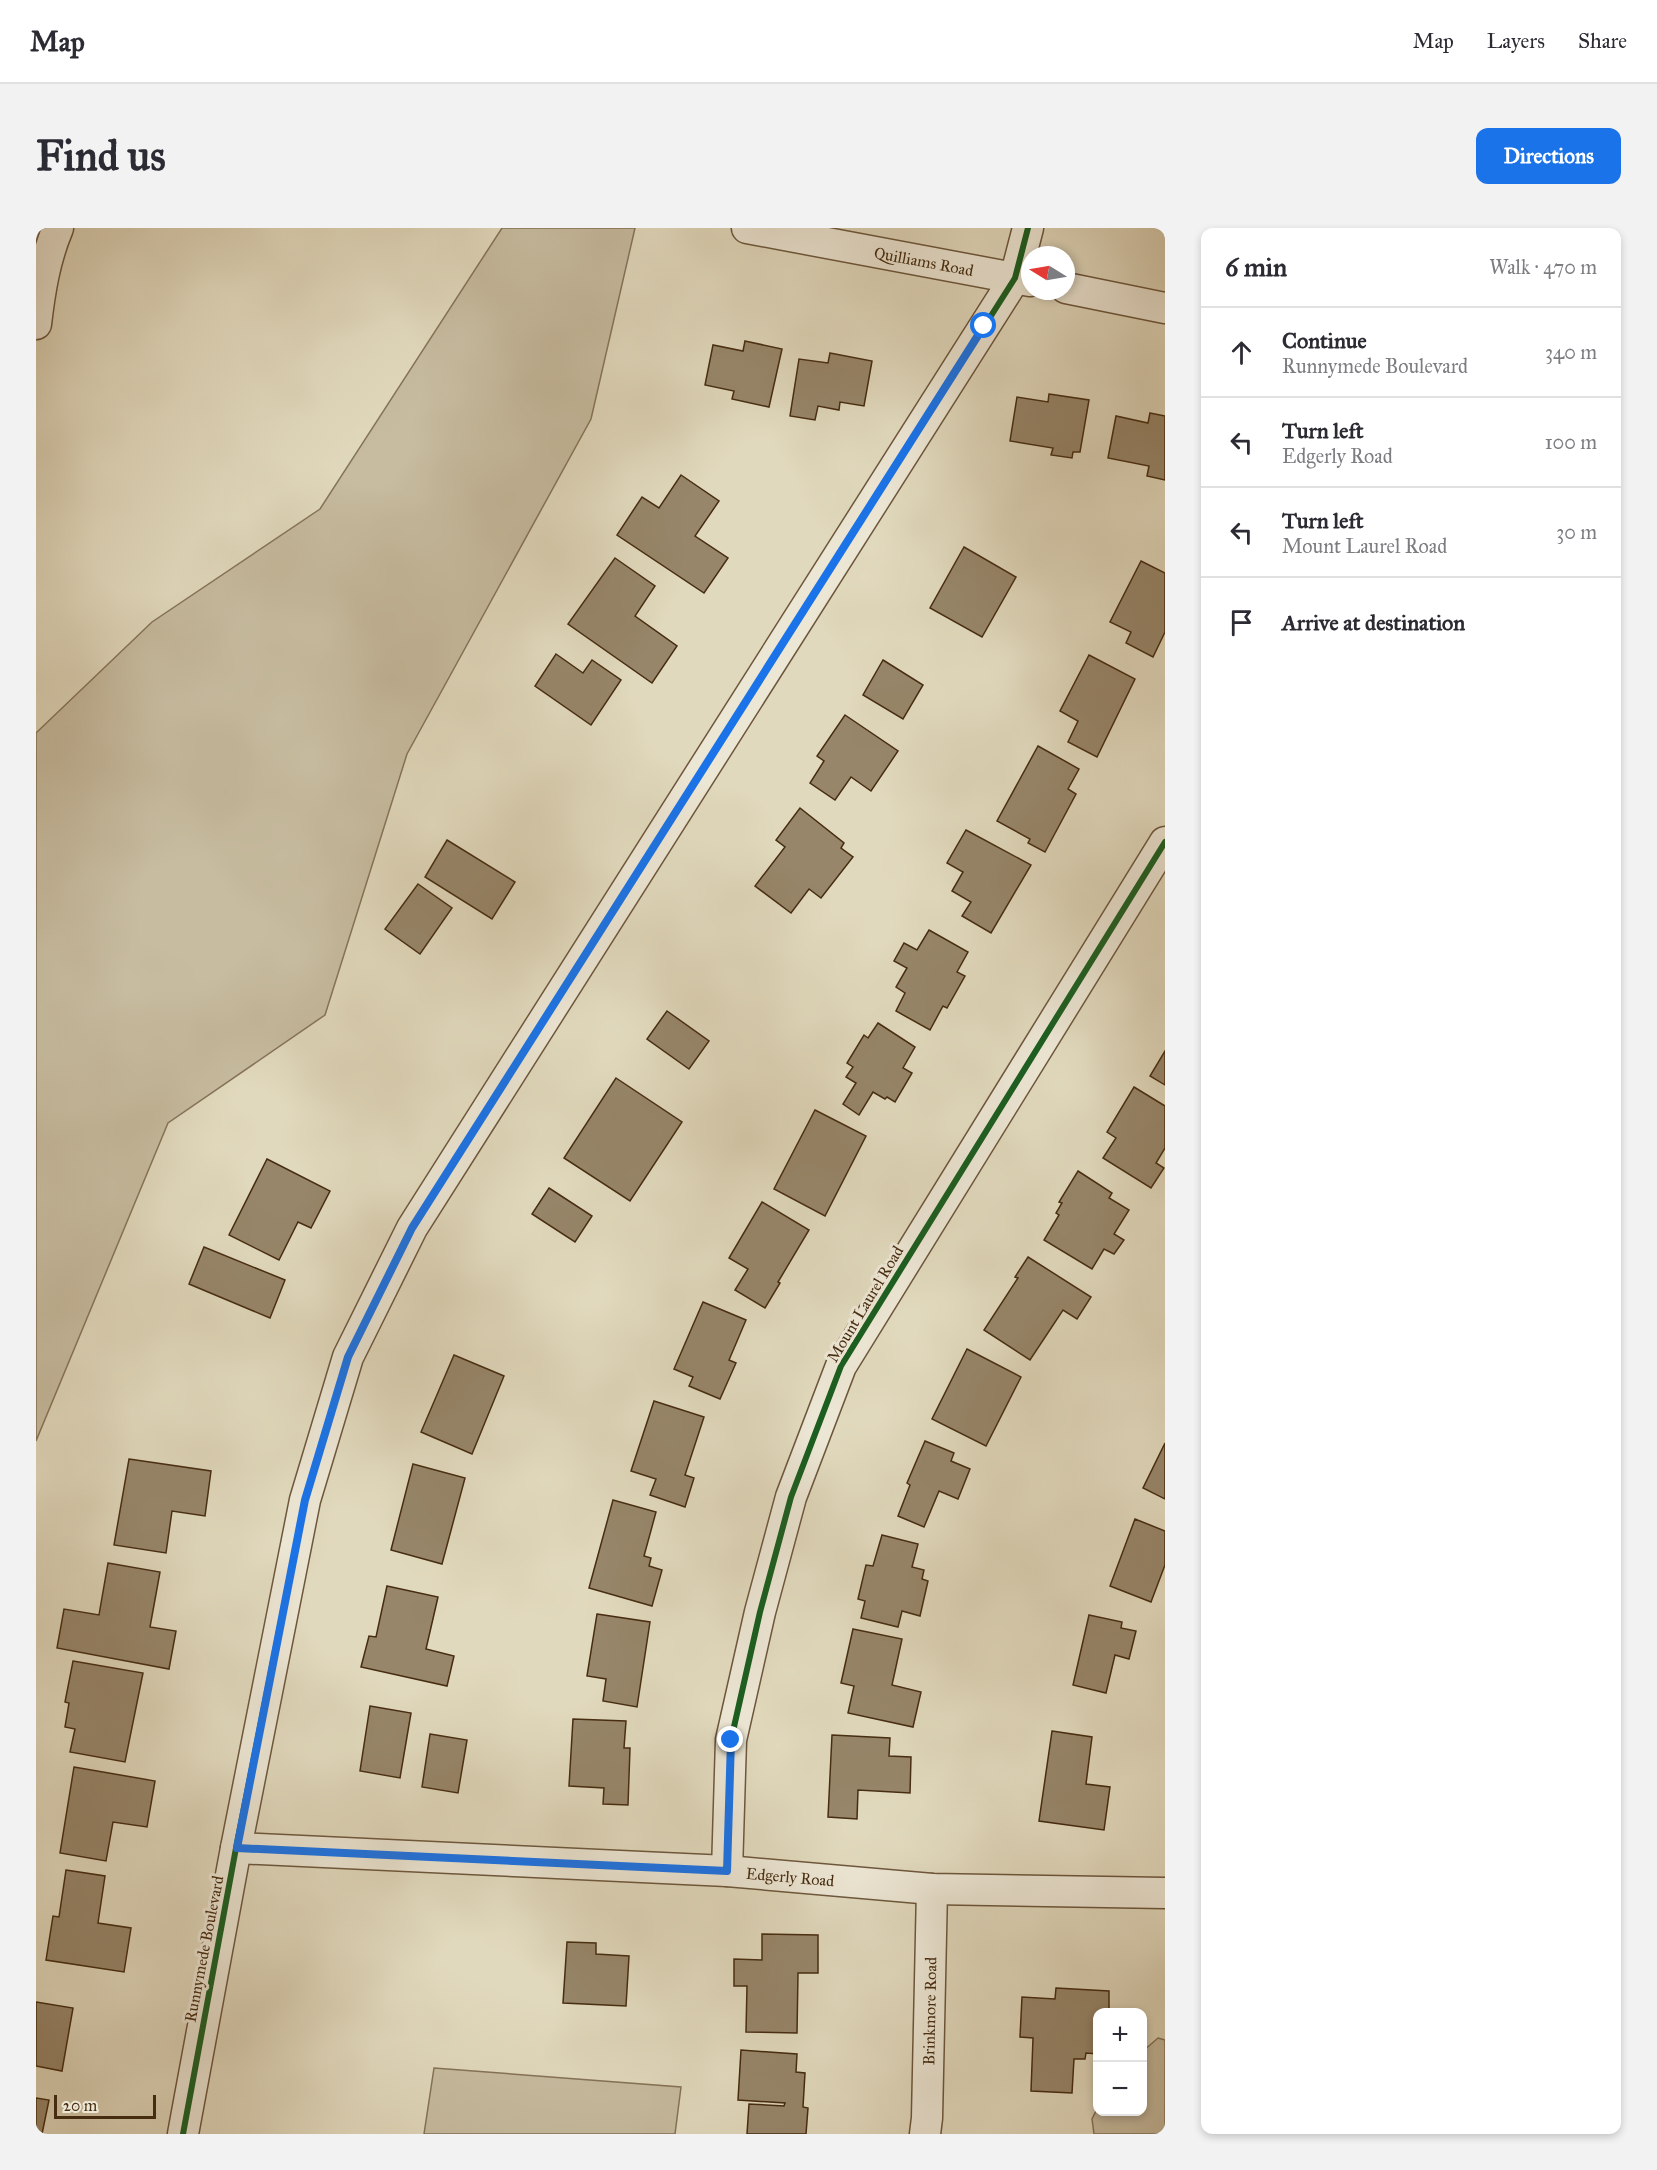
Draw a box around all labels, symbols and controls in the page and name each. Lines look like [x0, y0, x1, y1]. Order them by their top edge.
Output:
text: Map [30, 24, 85, 59]
text: Map [1413, 28, 1454, 54]
text: Layers [1487, 28, 1545, 54]
text: Share [1578, 28, 1627, 54]
button: Directions [1476, 128, 1621, 184]
text: Find us [36, 130, 166, 182]
street label: Quilliams Road [873, 243, 975, 280]
north arrow [1021, 246, 1075, 300]
text: 6 min [1225, 251, 1287, 283]
text: Walk · 470 m [1489, 255, 1597, 279]
route start [970, 312, 996, 338]
text: Continue [1282, 327, 1367, 354]
icon: ahead [1225, 336, 1258, 369]
text: 340 m [1545, 340, 1597, 364]
text: Runnymede Boulevard [1282, 354, 1468, 378]
text: Turn left [1282, 417, 1364, 444]
icon: left [1225, 426, 1258, 459]
text: 100 m [1545, 430, 1597, 454]
text: Edgerly Road [1282, 444, 1393, 468]
text: Turn left [1282, 507, 1364, 534]
icon: left [1225, 516, 1258, 549]
text: 30 m [1556, 520, 1597, 544]
text: Mount Laurel Road [1282, 534, 1447, 558]
icon: arrive [1225, 606, 1258, 639]
text: Arrive at destination [1282, 609, 1465, 636]
street label: Mount Laurel Road [823, 1242, 907, 1366]
route end [717, 1726, 743, 1752]
street label: Edgerly Road [745, 1863, 835, 1890]
street label: Runnymede Boulevard [180, 1874, 228, 2024]
street label: Brinkmore Road [919, 1957, 940, 2066]
map controls [1093, 2008, 1147, 2116]
button: + [1093, 2008, 1147, 2062]
button: − [1093, 2062, 1147, 2116]
scale bar [54, 2092, 156, 2120]
text: 20 m [63, 2096, 97, 2115]

